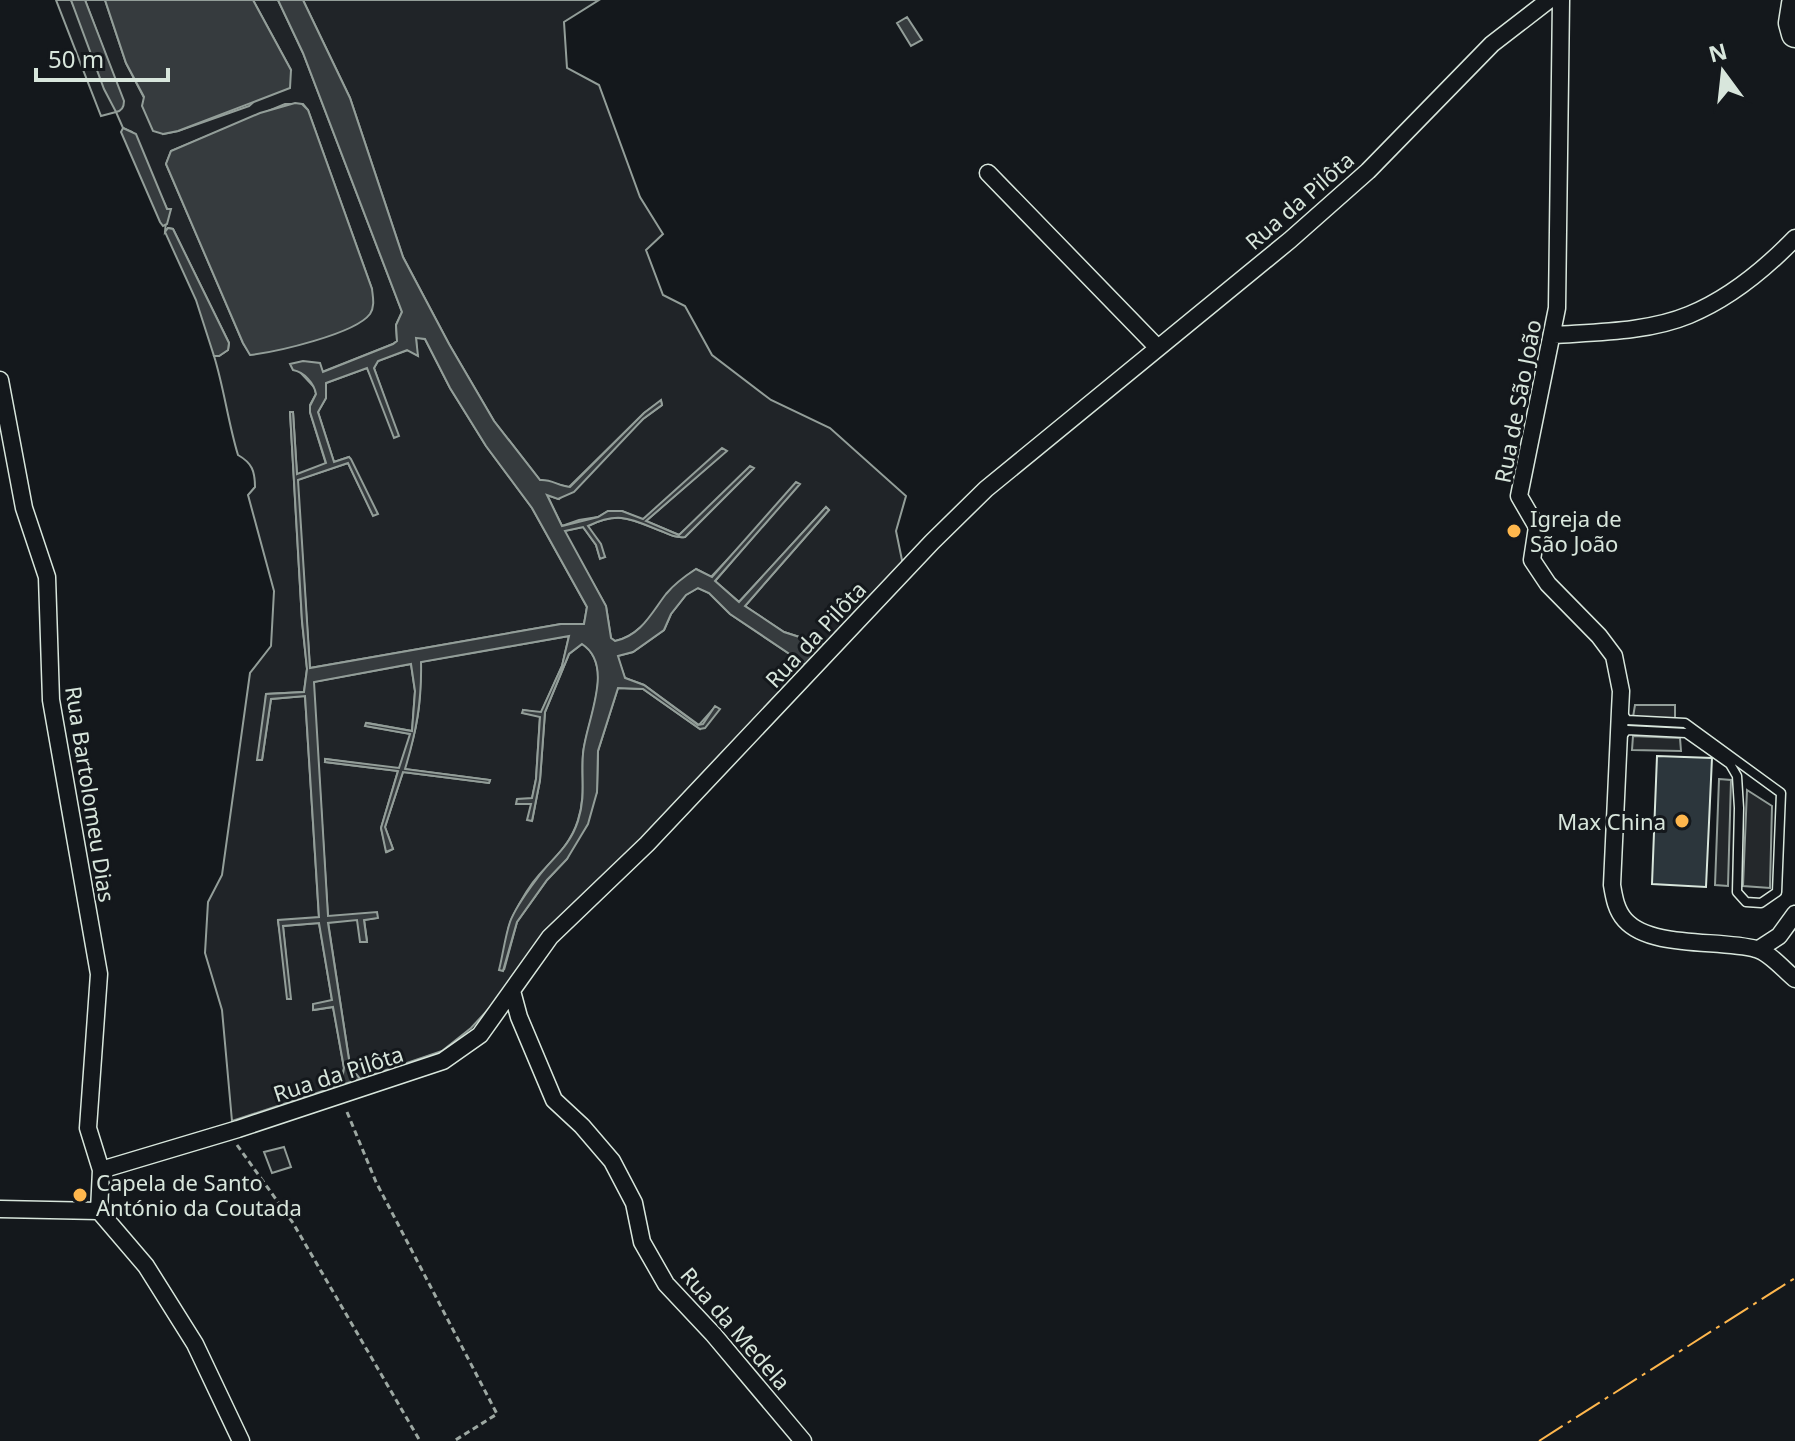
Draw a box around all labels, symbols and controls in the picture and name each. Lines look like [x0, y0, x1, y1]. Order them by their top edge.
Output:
scale bar [36, 32, 168, 82]
north arrow [1683, 32, 1763, 112]
text: N [1705, 35, 1730, 69]
text: 50 m [48, 42, 104, 75]
street label: Rua da Pilôta [1238, 144, 1360, 256]
street label: Rua de São João [1486, 317, 1548, 485]
place label: Igreja de São João [1530, 503, 1622, 558]
marker: Igreja de São João [1505, 522, 1523, 540]
street label: Rua da Pilôta [758, 574, 872, 694]
street label: Rua Bartolomeu Dias [59, 684, 123, 904]
place label: Max China [1557, 806, 1666, 836]
marker: Max China [1673, 812, 1691, 830]
street label: Rua da Pilôta [269, 1038, 407, 1108]
place label: Capela de Santo António da Coutada [96, 1167, 302, 1222]
marker: Capela de Santo António da Coutada [71, 1186, 89, 1204]
street label: Rua da Medela [674, 1260, 798, 1396]

